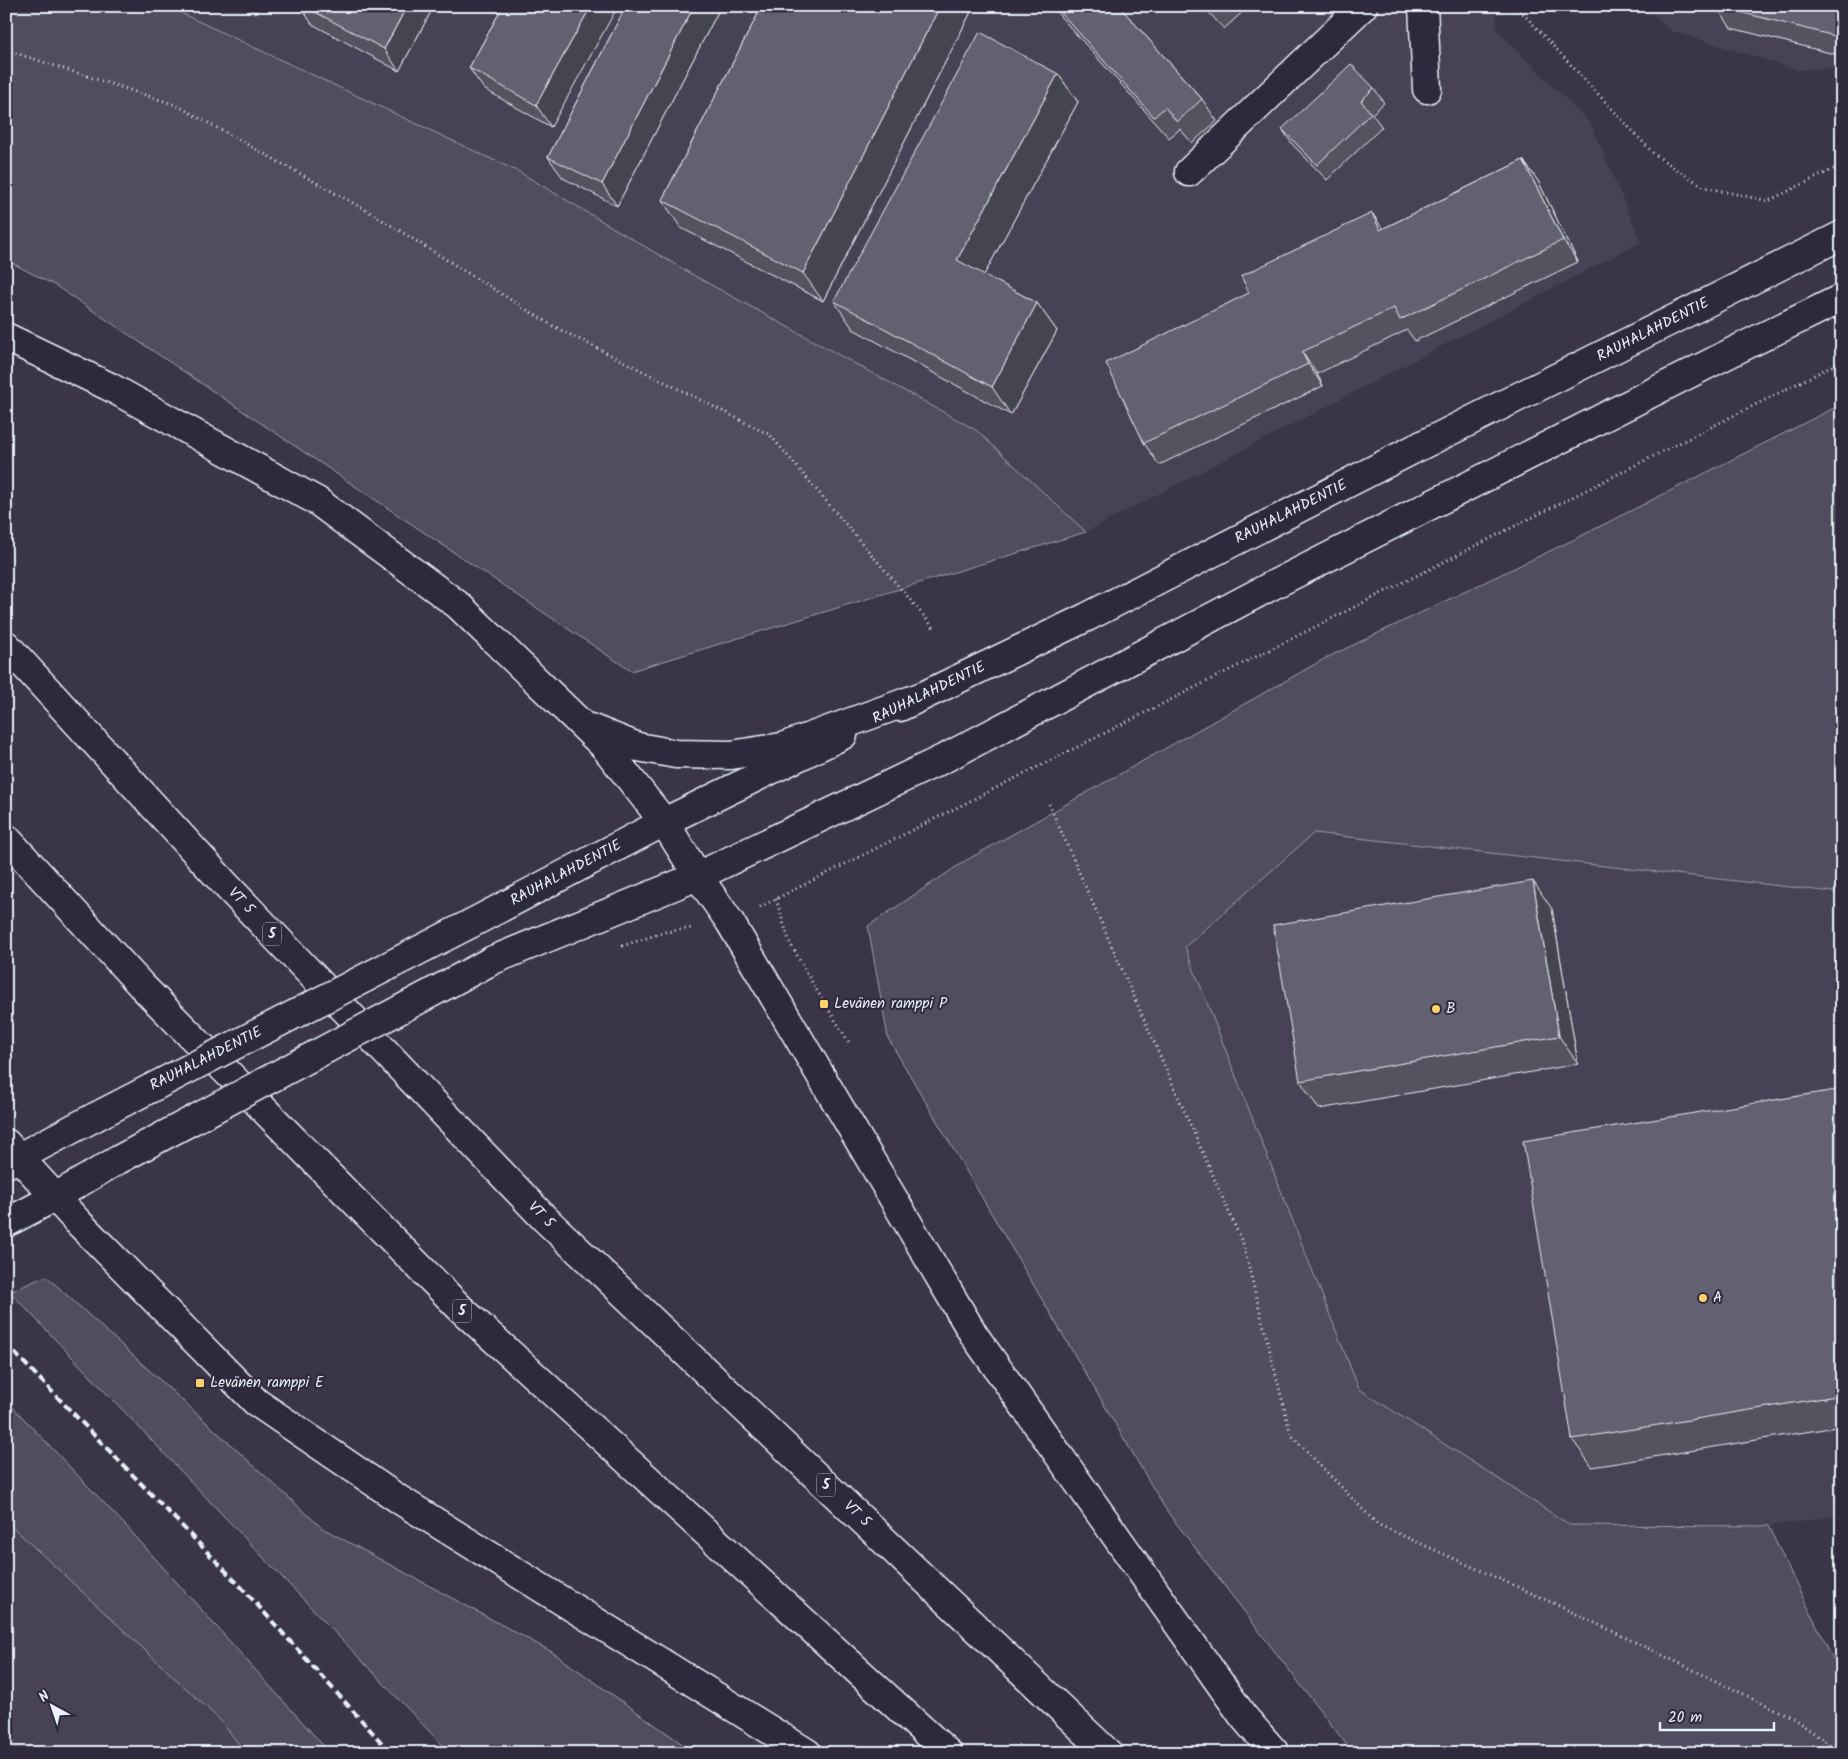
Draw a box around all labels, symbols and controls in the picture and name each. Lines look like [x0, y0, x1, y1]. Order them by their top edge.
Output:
street label: RAUHALAHDENTIE [1593, 291, 1715, 369]
street label: RAUHALAHDENTIE [1231, 473, 1353, 551]
street label: RAUHALAHDENTIE [868, 655, 991, 731]
street label: RAUHALAHDENTIE [506, 833, 627, 913]
street label: VT 5 [222, 882, 261, 921]
road number: 5 [263, 922, 281, 946]
place label: Levänen ramppi P [834, 992, 948, 1016]
place label: B [1446, 997, 1456, 1021]
marker: Levänen ramppi P [818, 998, 830, 1010]
marker: B [1430, 1003, 1442, 1015]
street label: RAUHALAHDENTIE [146, 1020, 268, 1098]
street label: VT 5 [522, 1196, 561, 1235]
place label: A [1713, 1286, 1722, 1310]
marker: A [1697, 1292, 1709, 1304]
road number: 5 [453, 1300, 471, 1322]
place label: Levänen ramppi E [210, 1371, 325, 1395]
marker: Levänen ramppi E [194, 1377, 206, 1389]
road number: 5 [817, 1474, 835, 1496]
street label: VT 5 [838, 1495, 877, 1534]
north arrow [28, 1682, 78, 1732]
text: N [34, 1685, 55, 1708]
scale bar [1660, 1699, 1774, 1731]
text: 20 m [1668, 1706, 1702, 1730]

